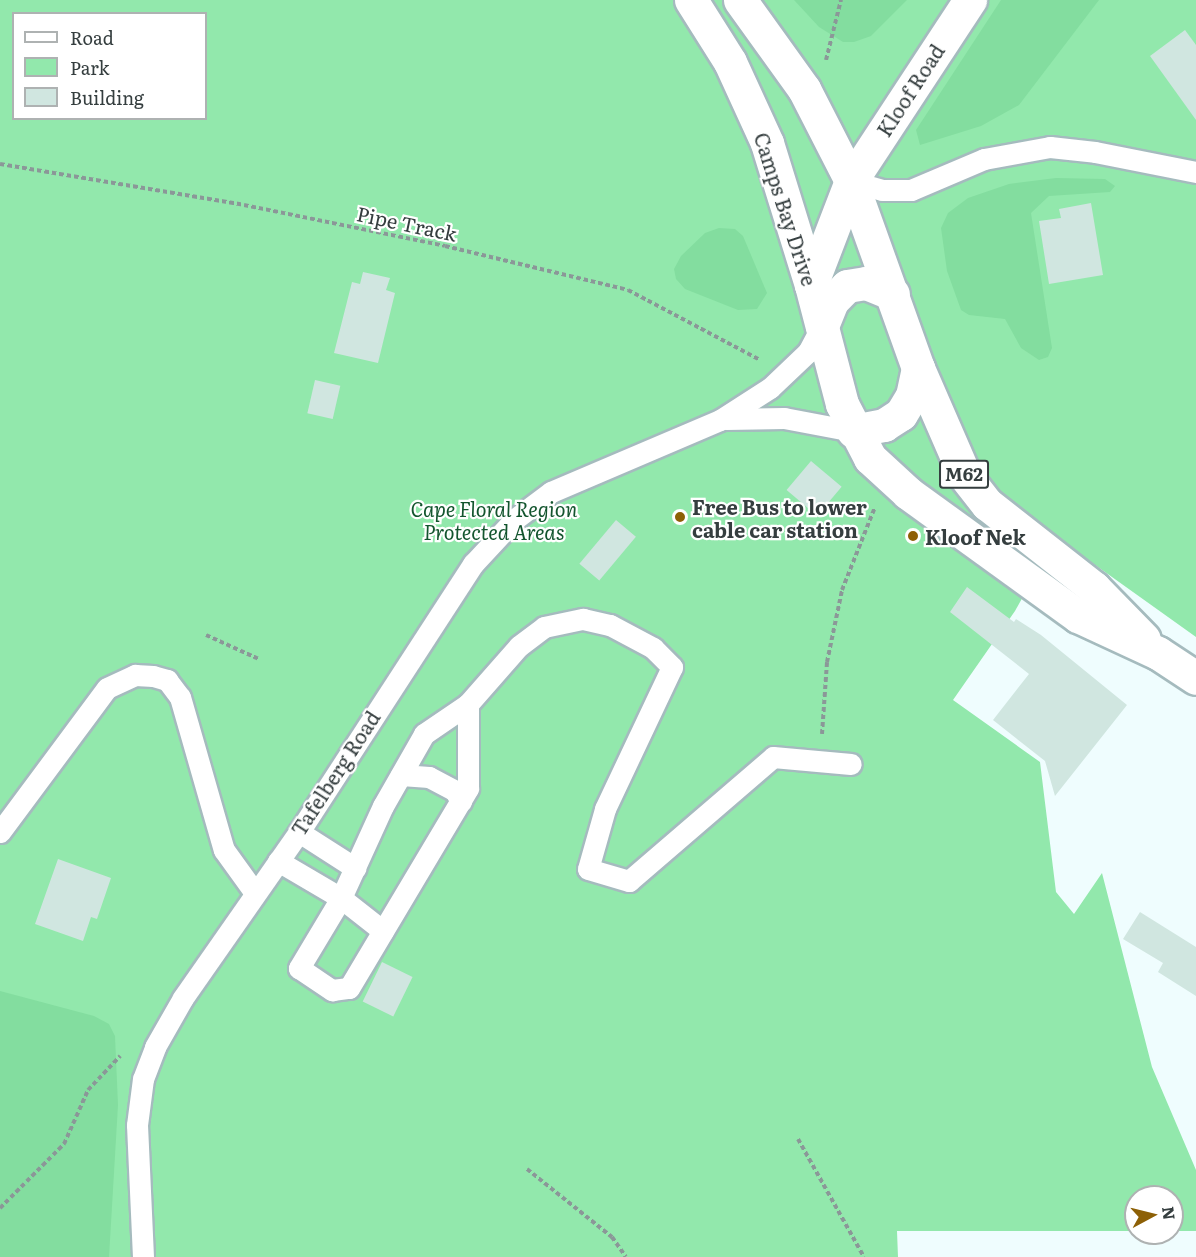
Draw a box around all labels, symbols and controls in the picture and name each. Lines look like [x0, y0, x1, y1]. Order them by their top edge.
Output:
legend [12, 12, 207, 120]
text: Road [70, 24, 114, 51]
street label: Kloof Road [871, 39, 949, 141]
text: Park [70, 54, 109, 81]
text: Building [70, 84, 144, 111]
street label: Camps Bay Drive [750, 129, 822, 289]
street label: Pipe Track [355, 201, 459, 245]
road number: M62 [938, 459, 990, 489]
place label: Free Bus to lower cable car station [692, 494, 867, 541]
park label: Cape Floral Region Protected Areas [411, 496, 577, 543]
marker: Free Bus to lower cable car station [673, 510, 687, 524]
place label: Kloof Nek [925, 524, 1026, 548]
marker: Kloof Nek [906, 529, 920, 543]
street label: Tafelberg Road [286, 706, 384, 840]
north arrow [1124, 1185, 1184, 1245]
text: N [1157, 1205, 1183, 1221]

